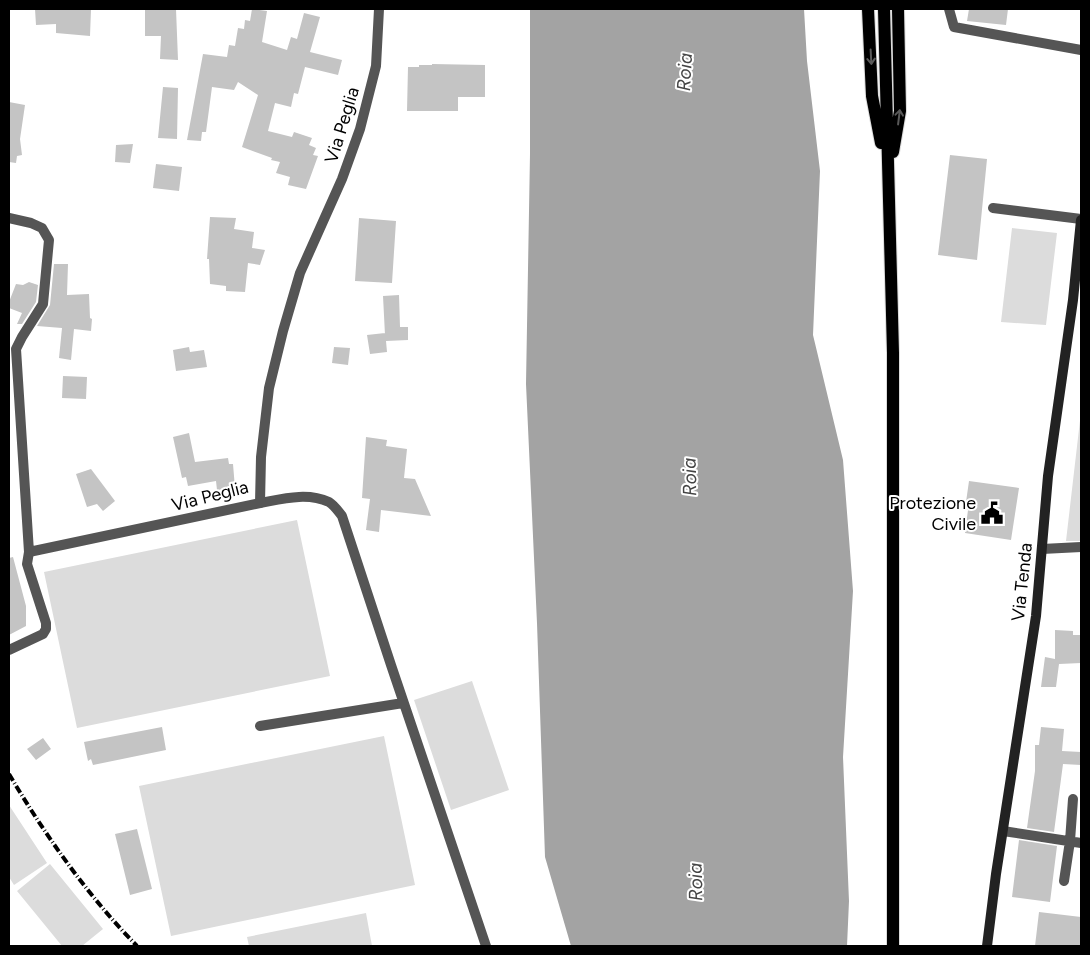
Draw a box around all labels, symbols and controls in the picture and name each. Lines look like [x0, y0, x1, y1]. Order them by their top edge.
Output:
one-way arrow [866, 49, 875, 65]
water label: Roia [672, 52, 697, 92]
street label: Via Peglia [320, 84, 364, 166]
one-way arrow [894, 109, 904, 125]
water label: Roia [678, 458, 701, 496]
street label: Via Peglia [169, 476, 251, 516]
place label: Protezione Civile [889, 492, 976, 535]
public building icon: Protezione Civile [979, 500, 1005, 526]
street label: Via Tenda [1007, 542, 1037, 622]
water label: Roia [684, 863, 707, 901]

